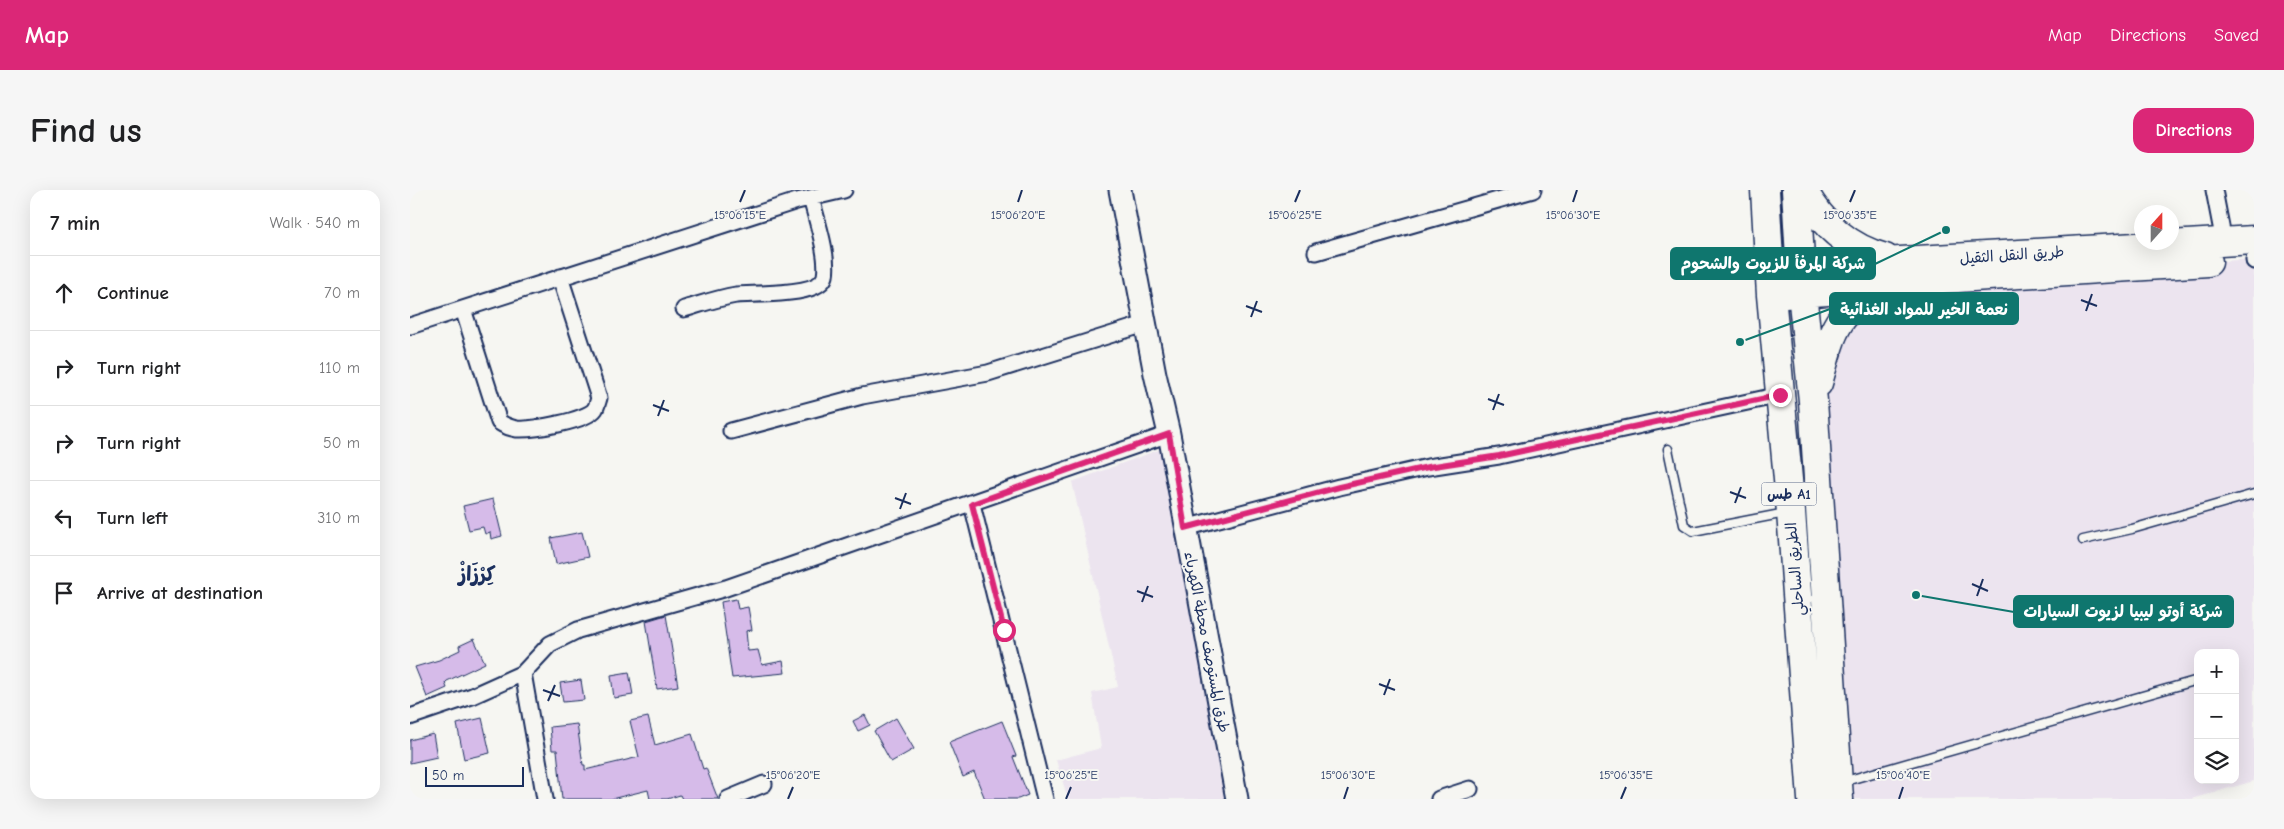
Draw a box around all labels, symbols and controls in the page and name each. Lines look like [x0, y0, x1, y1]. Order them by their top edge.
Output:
text: Map [25, 21, 69, 49]
text: Map [2048, 25, 2082, 46]
text: Directions [2110, 25, 2186, 46]
text: Saved [2214, 25, 2259, 46]
button: Directions [2133, 108, 2254, 153]
text: Find us [30, 110, 142, 151]
north arrow [2134, 205, 2179, 250]
text: 15°06'15"E [714, 208, 766, 222]
text: 15°06'20"E [991, 208, 1045, 222]
text: 15°06'25"E [1268, 208, 1322, 222]
text: 15°06'30"E [1546, 208, 1600, 222]
text: 15°06'35"E [1823, 208, 1877, 222]
text: 7 min [50, 211, 100, 235]
text: Walk · 540 m [269, 214, 360, 232]
street label: طريق النقل الثقيل [1959, 242, 2065, 268]
callout: شركة المرفأ للزيوت والشحوم [1671, 248, 1875, 279]
text: شركة المرفأ للزيوت والشحوم [1681, 253, 1865, 276]
icon: ahead [50, 279, 78, 307]
text: Continue [97, 282, 169, 304]
text: 70 m [324, 284, 360, 302]
callout: نعمة الخير للمواد الغذائية [1830, 293, 2018, 324]
text: نعمة الخير للمواد الغذائية [1840, 301, 2008, 320]
icon: right [50, 354, 78, 382]
text: Turn right [97, 357, 181, 379]
text: 110 m [319, 359, 360, 377]
route end [1769, 384, 1792, 407]
icon: right [50, 429, 78, 457]
text: Turn right [97, 432, 181, 454]
text: 50 m [323, 434, 360, 452]
road number: طس A1 [1762, 482, 1816, 506]
icon: left [50, 504, 78, 532]
text: Turn left [97, 507, 168, 529]
text: 310 m [317, 509, 360, 527]
street label: الطريق الساحلي [1782, 521, 1812, 617]
street label: طرق المستوصف محطة الكهرباء [1181, 550, 1233, 734]
district label: كِرْزَازْ [456, 560, 496, 586]
icon: arrive [50, 579, 78, 607]
text: Arrive at destination [97, 582, 263, 604]
callout: شركة أوتو ليبيا لزيوت السيارات [2014, 596, 2233, 627]
text: شركة أوتو ليبيا لزيوت السيارات [2023, 601, 2223, 622]
route start [993, 619, 1016, 642]
map controls [2194, 649, 2239, 784]
button: + [2194, 649, 2239, 694]
button: − [2194, 694, 2239, 739]
button: layers [2194, 739, 2239, 784]
scale bar [425, 764, 524, 787]
text: 50 m [432, 767, 464, 784]
text: 15°06'20"E [766, 768, 820, 782]
text: 15°06'25"E [1044, 768, 1098, 782]
text: 15°06'30"E [1321, 768, 1375, 782]
text: 15°06'35"E [1599, 768, 1653, 782]
text: 15°06'40"E [1876, 768, 1930, 782]

